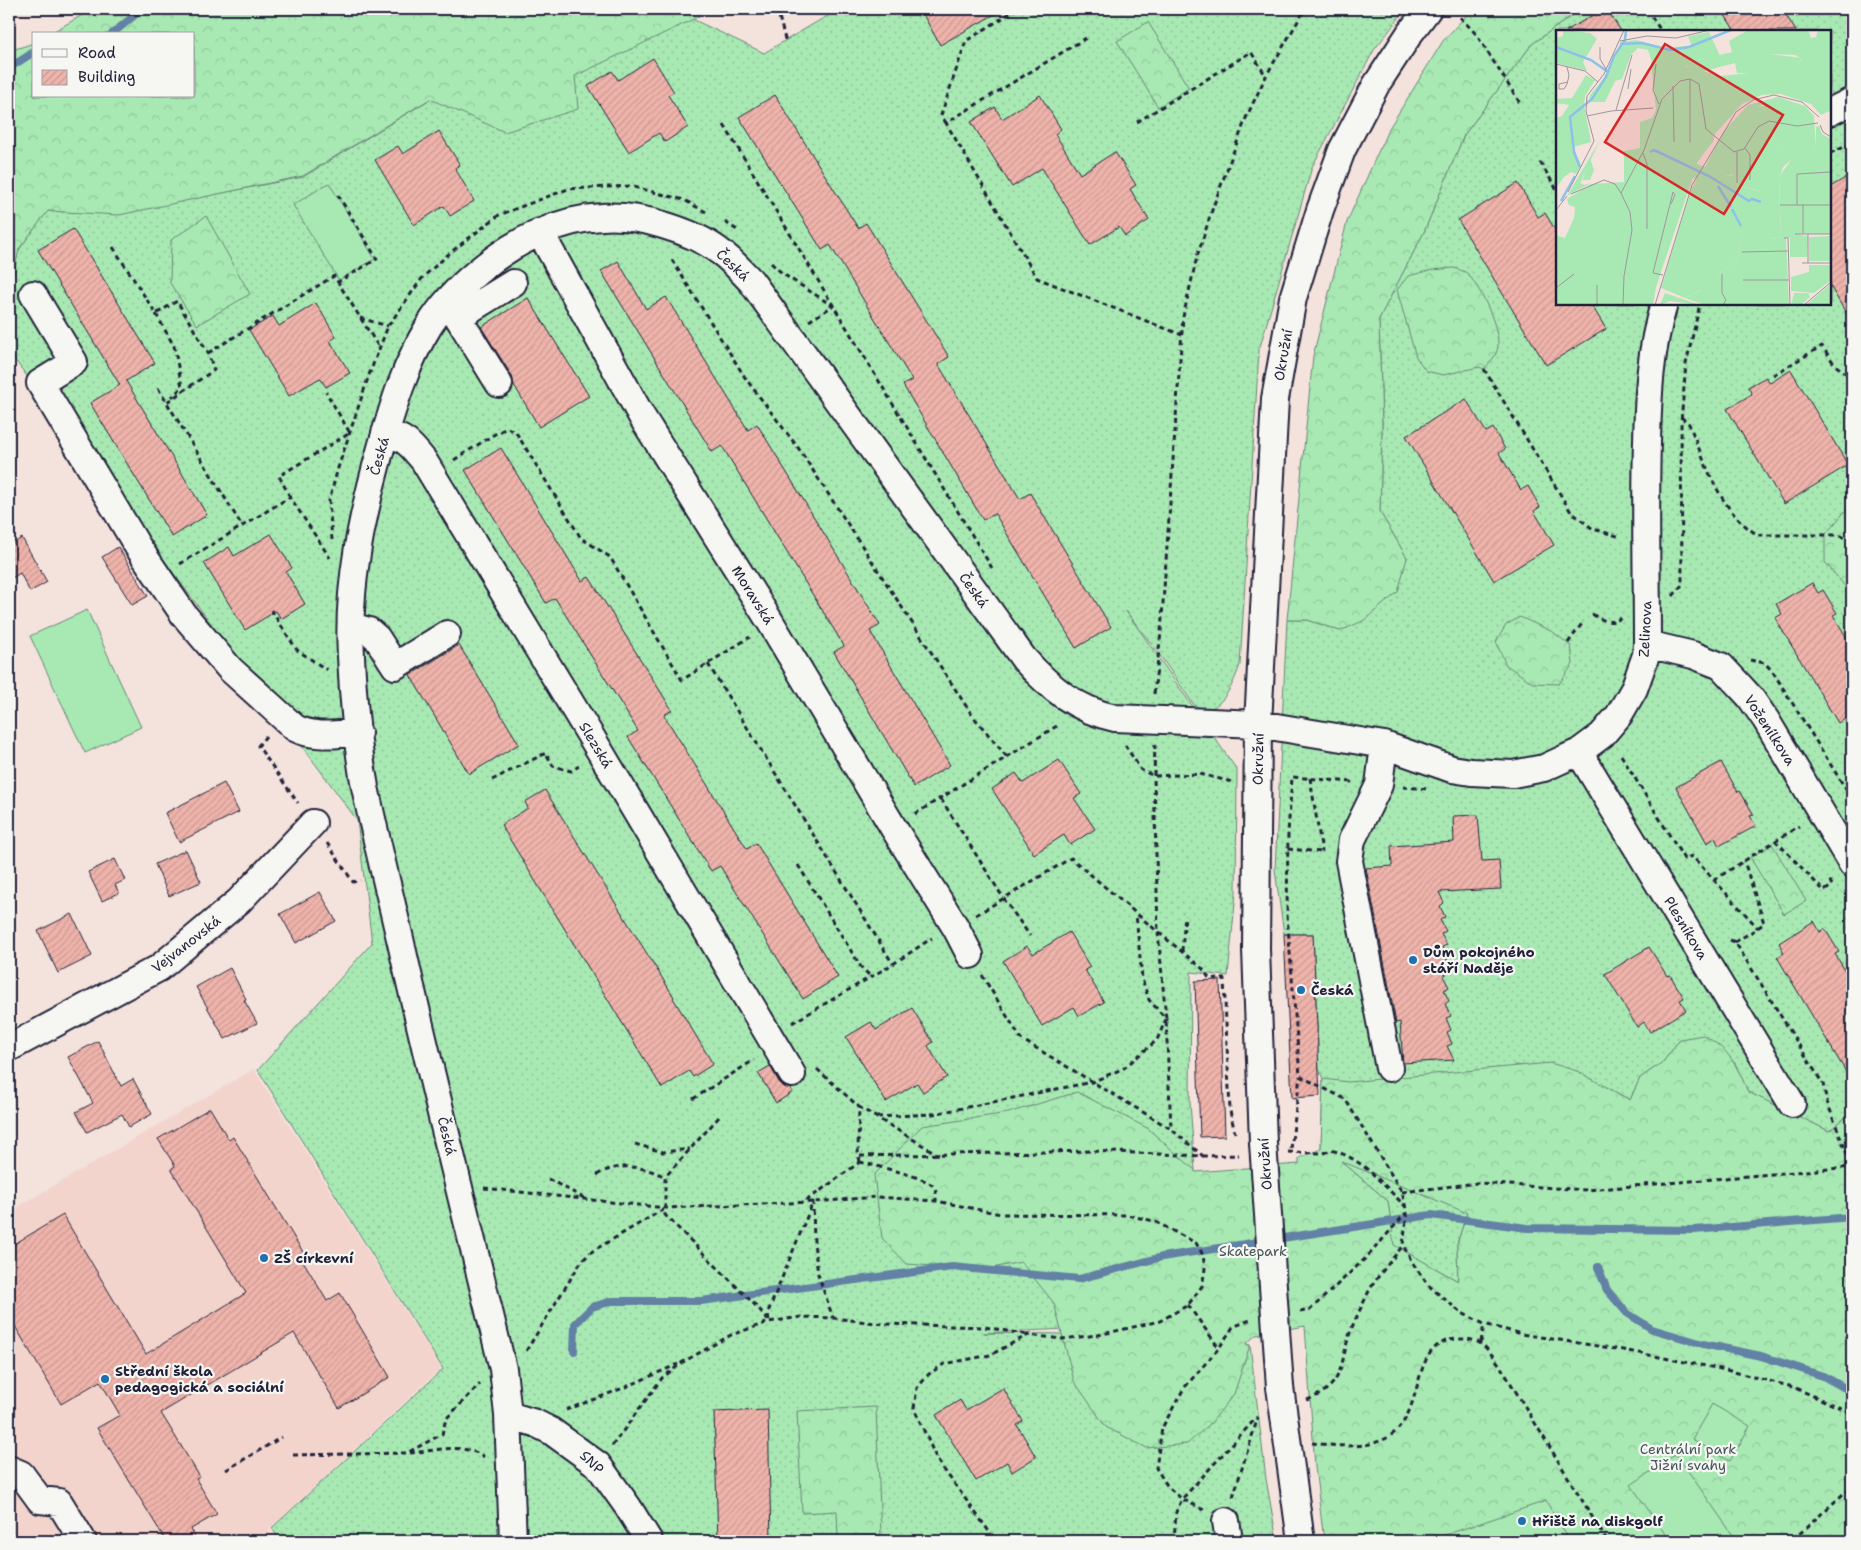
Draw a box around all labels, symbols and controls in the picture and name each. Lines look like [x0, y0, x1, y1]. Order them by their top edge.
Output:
inset map [1556, 30, 1831, 305]
legend [32, 32, 195, 98]
text: Road [78, 43, 116, 63]
text: Building [78, 67, 135, 87]
street label: Česká [713, 245, 754, 285]
street label: Okružní [1270, 328, 1296, 382]
street label: Česká [365, 434, 393, 477]
street label: Moravská [728, 562, 778, 628]
street label: Česká [955, 569, 993, 611]
street label: Zelinova [1635, 600, 1655, 658]
street label: Voženílkova [1740, 691, 1800, 769]
street label: Slezská [575, 719, 617, 772]
street label: Okružní [1249, 733, 1267, 785]
street label: Plesníkova [1660, 893, 1712, 963]
street label: Vejvanovská [148, 911, 224, 977]
place label: Dům pokojného stáří Naděje [1423, 943, 1535, 977]
marker: Dům pokojného stáří Naděje [1407, 954, 1419, 966]
place label: Česká [1311, 981, 1354, 999]
marker: Česká [1295, 984, 1307, 996]
street label: Česká [434, 1115, 461, 1157]
street label: Okružní [1254, 1137, 1276, 1191]
park label: Skatepark [1219, 1242, 1287, 1260]
place label: ZŠ církevní [274, 1249, 354, 1267]
marker: ZŠ církevní [258, 1252, 270, 1264]
place label: Střední škola pedagogická a sociální [115, 1362, 284, 1396]
marker: Střední škola pedagogická a sociální [99, 1373, 111, 1385]
park label: Centrální park Jižní svahy [1640, 1440, 1736, 1474]
street label: SNP [576, 1446, 608, 1478]
place label: Hřiště na diskgolf [1532, 1512, 1663, 1530]
marker: Hřiště na diskgolf [1516, 1515, 1528, 1527]

